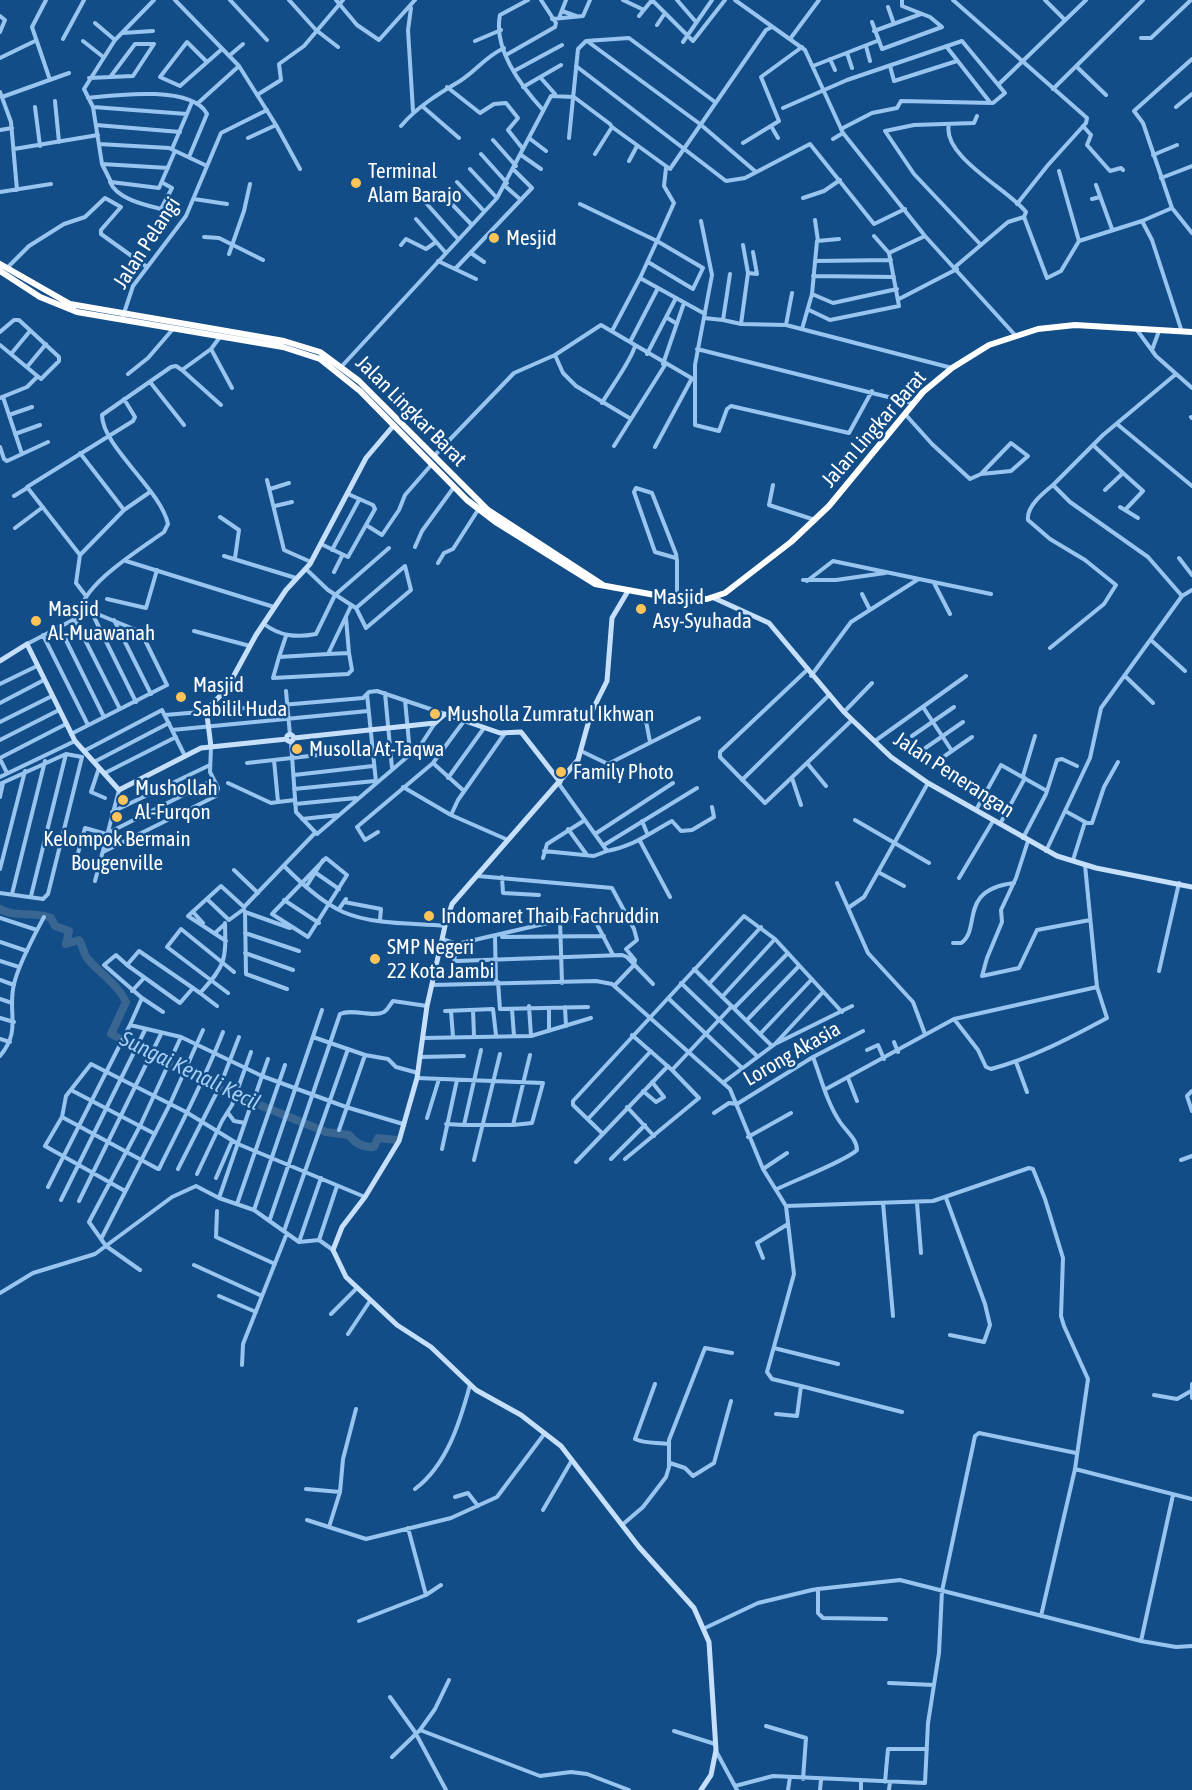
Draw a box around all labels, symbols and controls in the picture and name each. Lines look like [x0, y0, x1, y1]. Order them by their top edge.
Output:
place label: Terminal Alam Barajo [368, 158, 462, 208]
marker: Terminal Alam Barajo [349, 176, 363, 190]
street label: Jalan Pelangi [108, 193, 186, 293]
place label: Mesjid [506, 225, 557, 251]
marker: Mesjid [487, 231, 501, 245]
street label: Jalan Lingkar Barat [350, 350, 472, 472]
street label: Jalan Lingkar Barat [816, 365, 932, 493]
place label: Masjid Asy-Syuhada [653, 584, 752, 634]
place label: Masjid Al-Muawanah [48, 596, 155, 646]
marker: Masjid Asy-Syuhada [634, 602, 648, 616]
marker: Masjid Al-Muawanah [29, 614, 43, 628]
place label: Masjid Sabilil Huda [193, 672, 287, 722]
marker: Masjid Sabilil Huda [174, 690, 188, 704]
place label: Musholla Zumratul Ikhwan [447, 701, 654, 727]
marker: Musholla Zumratul Ikhwan [428, 707, 442, 721]
street label: Jalan Penerangan [889, 727, 1019, 823]
place label: Musolla At-Taqwa [309, 736, 444, 762]
marker: Musolla At-Taqwa [290, 742, 304, 756]
place label: Family Photo [573, 759, 674, 785]
marker: Family Photo [554, 765, 568, 779]
place label: Mushollah Al-Furqon [135, 775, 218, 825]
marker: Mushollah Al-Furqon [116, 793, 130, 807]
marker: Kelompok Bermain Bougenville [110, 810, 124, 824]
place label: Kelompok Bermain Bougenville [43, 826, 191, 876]
place label: Indomaret Thaib Fachruddin [441, 903, 659, 929]
marker: Indomaret Thaib Fachruddin [422, 909, 436, 923]
place label: SMP Negeri 22 Kota Jambi [387, 934, 494, 984]
marker: SMP Negeri 22 Kota Jambi [368, 952, 382, 966]
street label: Lorong Akasia [739, 1016, 845, 1092]
water label: Sungai Kenali Kecil [116, 1026, 264, 1116]

